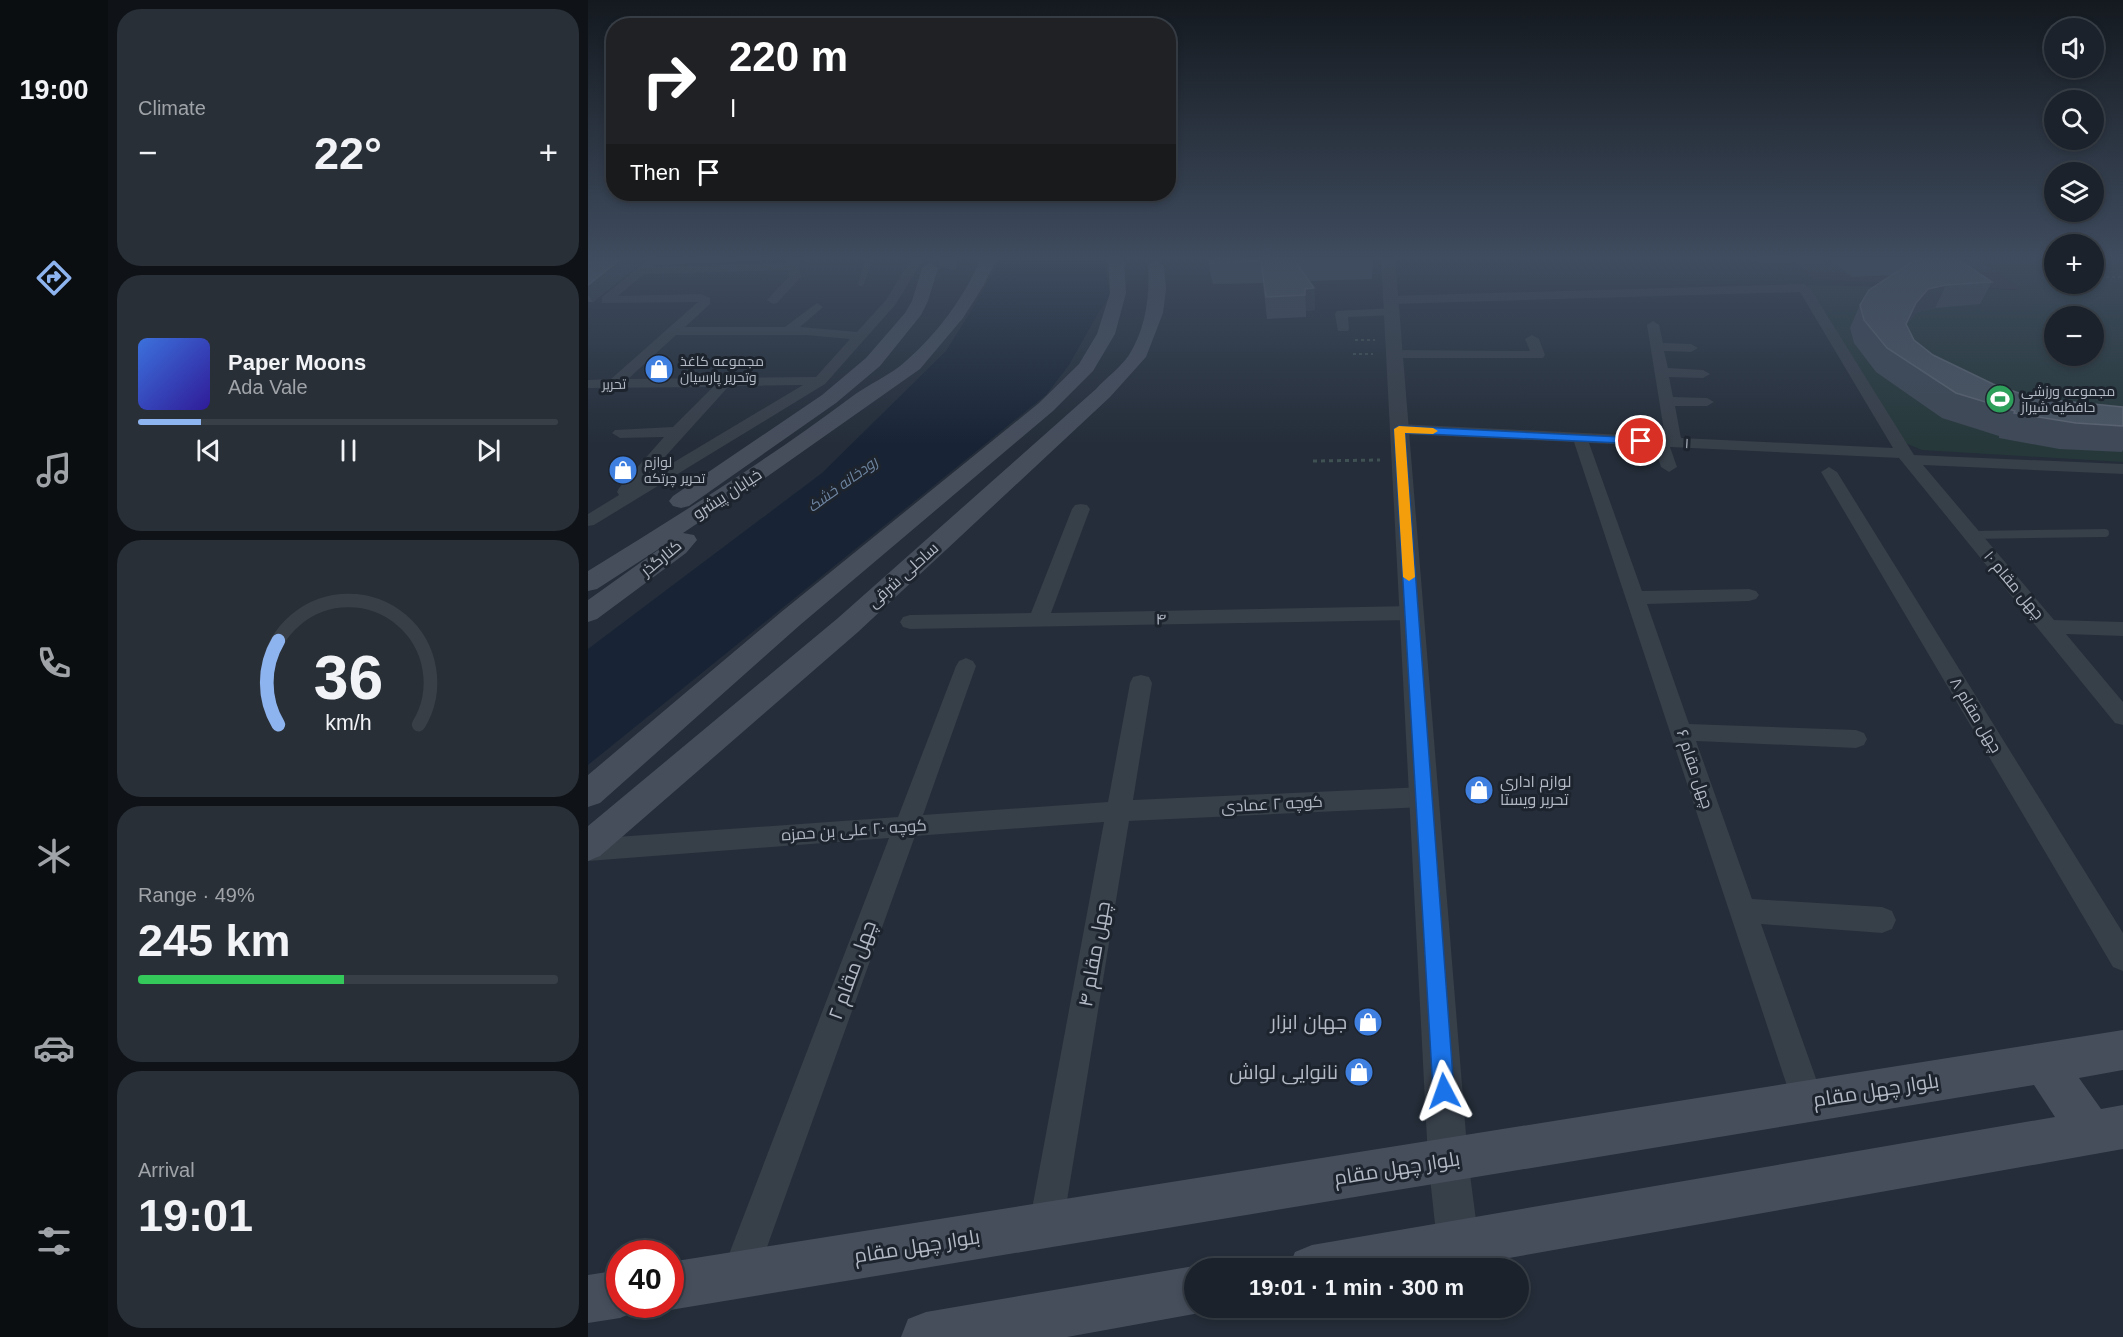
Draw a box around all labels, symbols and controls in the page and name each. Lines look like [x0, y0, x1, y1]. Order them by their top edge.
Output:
map controls [2044, 18, 2104, 366]
button: sound [2044, 18, 2104, 78]
text: 220 m [729, 33, 848, 80]
icon: right [630, 42, 708, 120]
text: 19:00 [19, 75, 89, 105]
button: search [2044, 90, 2104, 150]
text: ۱ [729, 93, 737, 123]
text: Climate [138, 97, 206, 119]
text: 22° [314, 128, 382, 179]
text: − [138, 134, 157, 171]
text: + [539, 134, 558, 171]
icon: arrive [692, 156, 725, 189]
text: Then [630, 160, 680, 185]
button: layers [2044, 162, 2104, 222]
button: + [2044, 234, 2104, 294]
icon: directions [33, 257, 75, 299]
button: − [2044, 306, 2104, 366]
text: Paper Moons [228, 350, 366, 375]
shop icon: مجموعه کاغذ وتحریر پارسیان [643, 353, 675, 385]
place label: مجموعه کاغذ وتحریر پارسیان [680, 353, 764, 387]
text: Ada Vale [228, 376, 308, 398]
street label: تحریر [601, 376, 627, 392]
sports icon: مجموعه ورزشی حافظیه شیراز [1984, 383, 2016, 415]
place label: مجموعه ورزشی حافظیه شیراز [2020, 383, 2115, 415]
pin [1615, 415, 1666, 466]
icon: arrive [1624, 424, 1657, 457]
icon: previous [192, 434, 225, 467]
icon: pause [332, 434, 365, 467]
icon: next [472, 434, 505, 467]
street label: ۱ [1684, 435, 1690, 451]
icon: music [33, 449, 75, 491]
water label: رودخانه خشک [804, 452, 882, 516]
shop icon: لوازم تحریر چرتکه [607, 454, 639, 486]
place label: لوازم تحریر چرتکه [644, 454, 705, 488]
street label: خیابان پیشرو [689, 466, 766, 525]
street label: کنارگذر [637, 537, 685, 581]
street label: ساحلی شرقی [864, 539, 943, 613]
street label: چهل مقام ۱۰ [1978, 547, 2047, 624]
street label: ۴ [1156, 610, 1166, 628]
icon: phone [33, 642, 75, 684]
text: 36 [313, 644, 383, 713]
street label: چهل مقام ۸ [1944, 674, 2005, 757]
text: km/h [325, 712, 371, 736]
street label: چهل مقام ۶ [1671, 727, 1716, 812]
place label: لوازم اداری تحریر ویستا [1500, 773, 1572, 809]
shop icon: لوازم اداری تحریر ویستا [1463, 774, 1495, 806]
street label: کوچه ۲ عمادی [1221, 793, 1323, 818]
street label: کوچه ۲۰ علی بن حمزه [781, 816, 927, 847]
icon: climate [33, 835, 75, 877]
text: Range · 49% [138, 884, 255, 906]
street label: چهل مقام ۴ [1074, 900, 1117, 1009]
text: 245 km [138, 915, 291, 966]
street label: چهل مقام ۲ [824, 917, 883, 1024]
shop icon: جهان ابزار [1352, 1006, 1384, 1038]
place label: جهان ابزار [1270, 1011, 1347, 1035]
icon: car [33, 1027, 75, 1069]
shop icon: نانوایی لواش [1343, 1056, 1375, 1088]
position arrow [1412, 1059, 1476, 1123]
place label: نانوایی لواش [1229, 1061, 1338, 1085]
street label: بلوار چهل مقام [1811, 1069, 1941, 1114]
street label: بلوار چهل مقام [1332, 1147, 1462, 1192]
text: Arrival [138, 1159, 195, 1181]
text: 19:01 [138, 1190, 253, 1241]
icon: filters [33, 1220, 75, 1262]
street label: بلوار چهل مقام [852, 1225, 982, 1270]
speed limit sign: 40 [606, 1240, 684, 1318]
text: 19:01 · 1 min · 300 m [1249, 1275, 1464, 1300]

